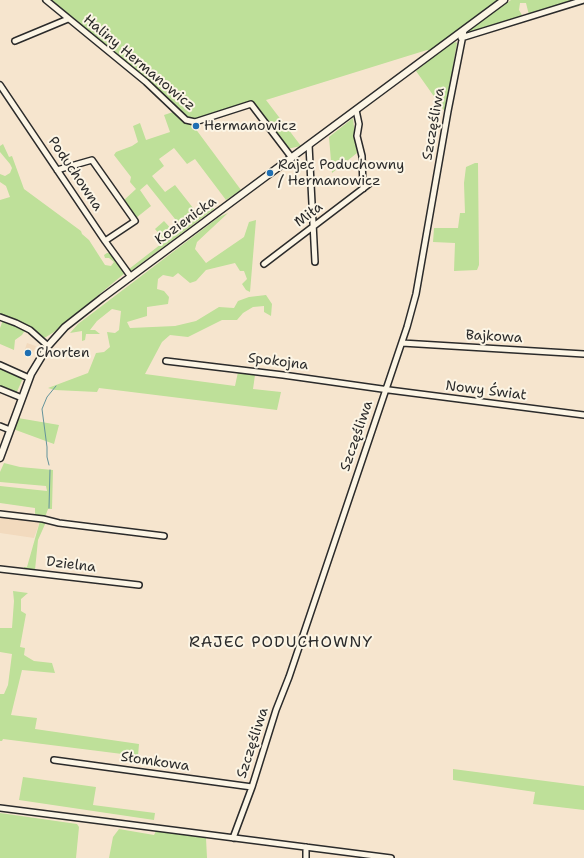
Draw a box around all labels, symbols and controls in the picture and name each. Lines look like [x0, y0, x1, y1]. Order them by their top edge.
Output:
street label: Haliny Hermanowicz [80, 11, 198, 115]
street label: Szczęśliwa [419, 86, 449, 162]
place label: Hermanowicz [204, 118, 297, 134]
marker: Hermanowicz [191, 121, 201, 131]
street label: Poduchowna [44, 134, 106, 214]
place label: Rajec Poduchowny / Hermanowicz [278, 157, 404, 190]
marker: Rajec Poduchowny / Hermanowicz [265, 168, 275, 178]
street label: Kozienicka [152, 193, 220, 249]
street label: Miła [292, 199, 326, 231]
street label: Bajkowa [465, 327, 523, 347]
place label: Chorten [36, 345, 89, 361]
marker: Chorten [23, 348, 33, 358]
street label: Spokojna [247, 350, 309, 374]
street label: Nowy Świat [444, 378, 528, 404]
street label: Szczęśliwa [337, 399, 377, 473]
street label: Dzielna [45, 554, 97, 576]
district label: RAJEC PODUCHOWNY [189, 633, 373, 653]
street label: Szczęśliwa [234, 705, 272, 781]
street label: Słomkowa [120, 749, 190, 775]

